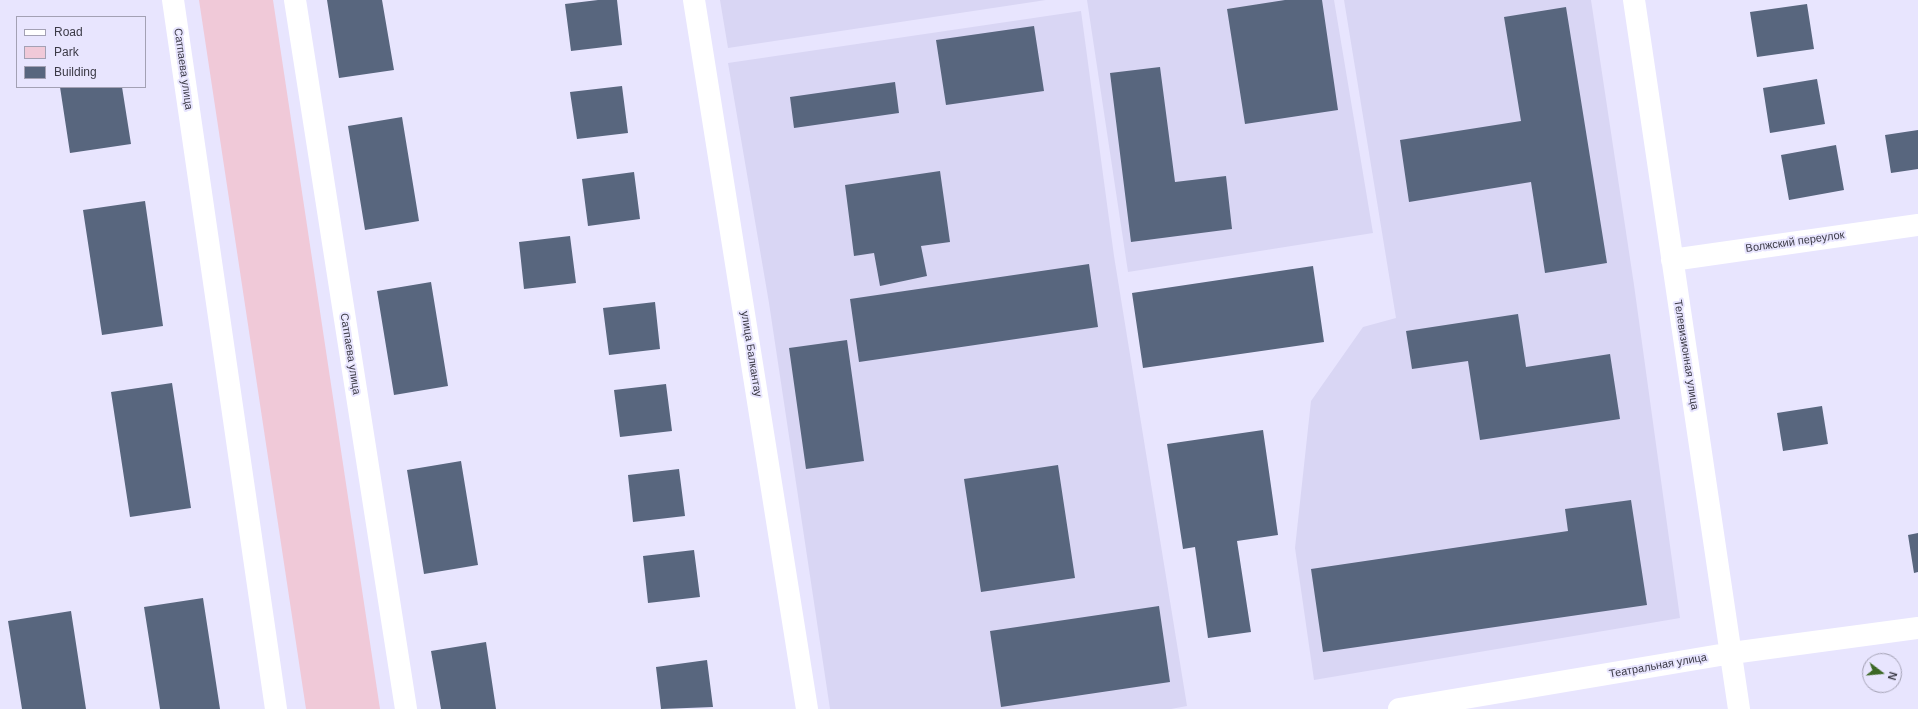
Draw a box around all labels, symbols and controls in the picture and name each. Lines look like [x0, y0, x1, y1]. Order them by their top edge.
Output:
legend [16, 16, 146, 88]
text: Road [54, 25, 83, 39]
street label: Сатпаева улица [171, 27, 195, 111]
text: Park [54, 45, 79, 59]
text: Building [54, 65, 97, 79]
street label: Волжский переулок [1745, 229, 1845, 255]
street label: Телевизионная улица [1671, 299, 1701, 411]
street label: улица Балкантау [738, 310, 764, 398]
street label: Сатпаева улица [337, 312, 363, 396]
street label: Театральная улица [1608, 651, 1708, 681]
north arrow [1862, 653, 1902, 693]
text: N [1886, 671, 1899, 682]

